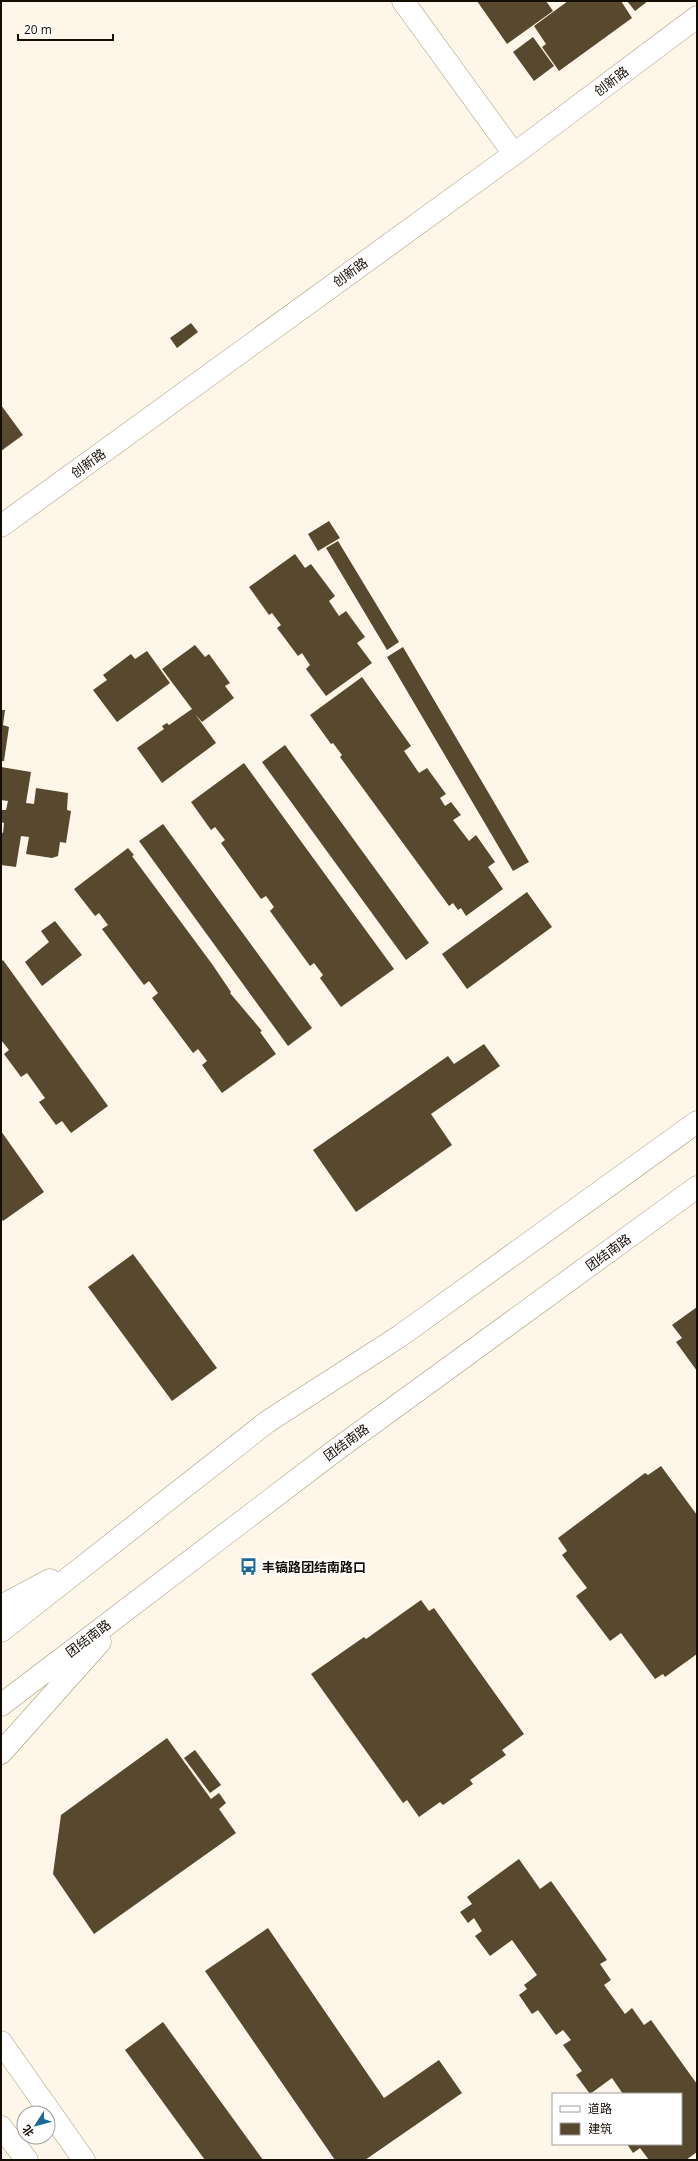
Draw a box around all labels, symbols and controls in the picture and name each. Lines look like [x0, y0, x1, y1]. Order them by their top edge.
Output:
scale bar [18, 16, 113, 42]
text: 20 m [24, 21, 52, 38]
street label: 创新路 [590, 62, 632, 100]
street label: 创新路 [329, 253, 371, 291]
street label: 创新路 [67, 444, 109, 482]
street label: 团结南路 [582, 1229, 634, 1275]
street label: 团结南路 [320, 1419, 372, 1465]
bus stop icon: 丰镐路团结南路口 [239, 1557, 259, 1577]
place label: 丰镐路团结南路口 [262, 1558, 366, 1576]
street label: 团结南路 [62, 1615, 114, 1661]
legend [552, 2093, 682, 2145]
text: 道路 [588, 2100, 612, 2117]
north arrow [16, 2105, 56, 2145]
text: 建筑 [588, 2120, 612, 2137]
text: 北 [18, 2122, 37, 2140]

